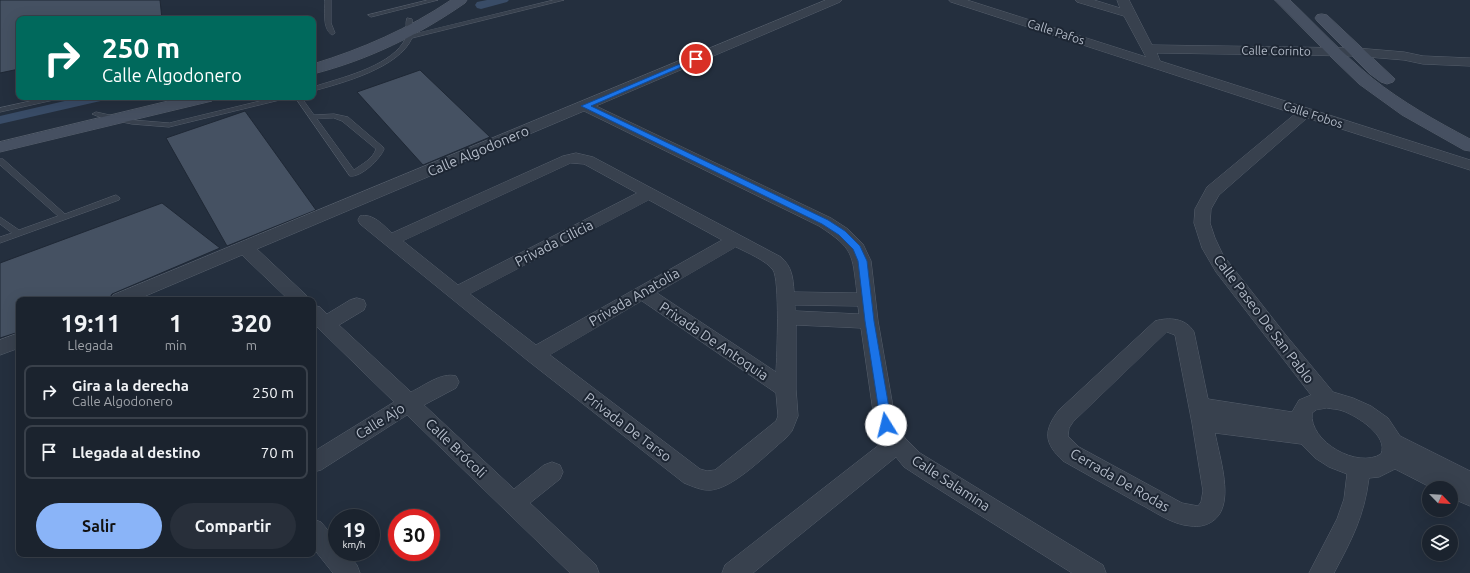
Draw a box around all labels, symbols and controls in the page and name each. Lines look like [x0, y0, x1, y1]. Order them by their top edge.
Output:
street label: Calle Pafos [1026, 16, 1086, 47]
icon: right [36, 32, 88, 84]
text: 250 m [102, 32, 180, 63]
pin [679, 42, 713, 76]
street label: Calle Corinto [1241, 43, 1311, 58]
icon: arrive [685, 48, 707, 70]
text: Calle Algodonero [102, 65, 242, 85]
street label: Calle Fobos [1282, 99, 1345, 130]
street label: Calle Algodonero [425, 122, 531, 180]
street label: Privada Cilicia [512, 216, 596, 270]
street label: Calle Paseo De San Pablo [1210, 252, 1318, 386]
street label: Privada Anatolia [586, 265, 682, 329]
street label: Privada De Antoquia [656, 299, 772, 383]
text: 19:11 [60, 310, 120, 337]
text: 1 [169, 310, 182, 337]
text: 320 [231, 310, 272, 337]
text: Llegada [68, 338, 113, 352]
text: min [165, 338, 187, 352]
text: m [246, 338, 257, 352]
text: Gira a la derecha [72, 377, 189, 394]
icon: right [38, 381, 60, 403]
text: 250 m [252, 384, 294, 401]
street label: Privada De Tarso [581, 389, 675, 465]
text: Calle Algodonero [72, 394, 173, 408]
street label: Calle Ajo [353, 400, 407, 442]
position arrow [865, 404, 907, 446]
street label: Calle Brócoli [422, 415, 490, 481]
icon: arrive [38, 441, 60, 463]
text: Llegada al destino [72, 444, 201, 461]
text: 70 m [261, 444, 294, 461]
street label: Cerrada De Rodas [1068, 445, 1172, 515]
street label: Calle Salamina [909, 452, 993, 514]
north arrow [1422, 481, 1458, 517]
map controls [1422, 481, 1458, 561]
button: Salir [36, 503, 162, 549]
button: Compartir [170, 503, 296, 549]
speed limit sign: 30 [388, 509, 440, 561]
text: 19 [343, 518, 365, 541]
button: layers [1422, 525, 1458, 561]
text: km/h [342, 539, 366, 550]

